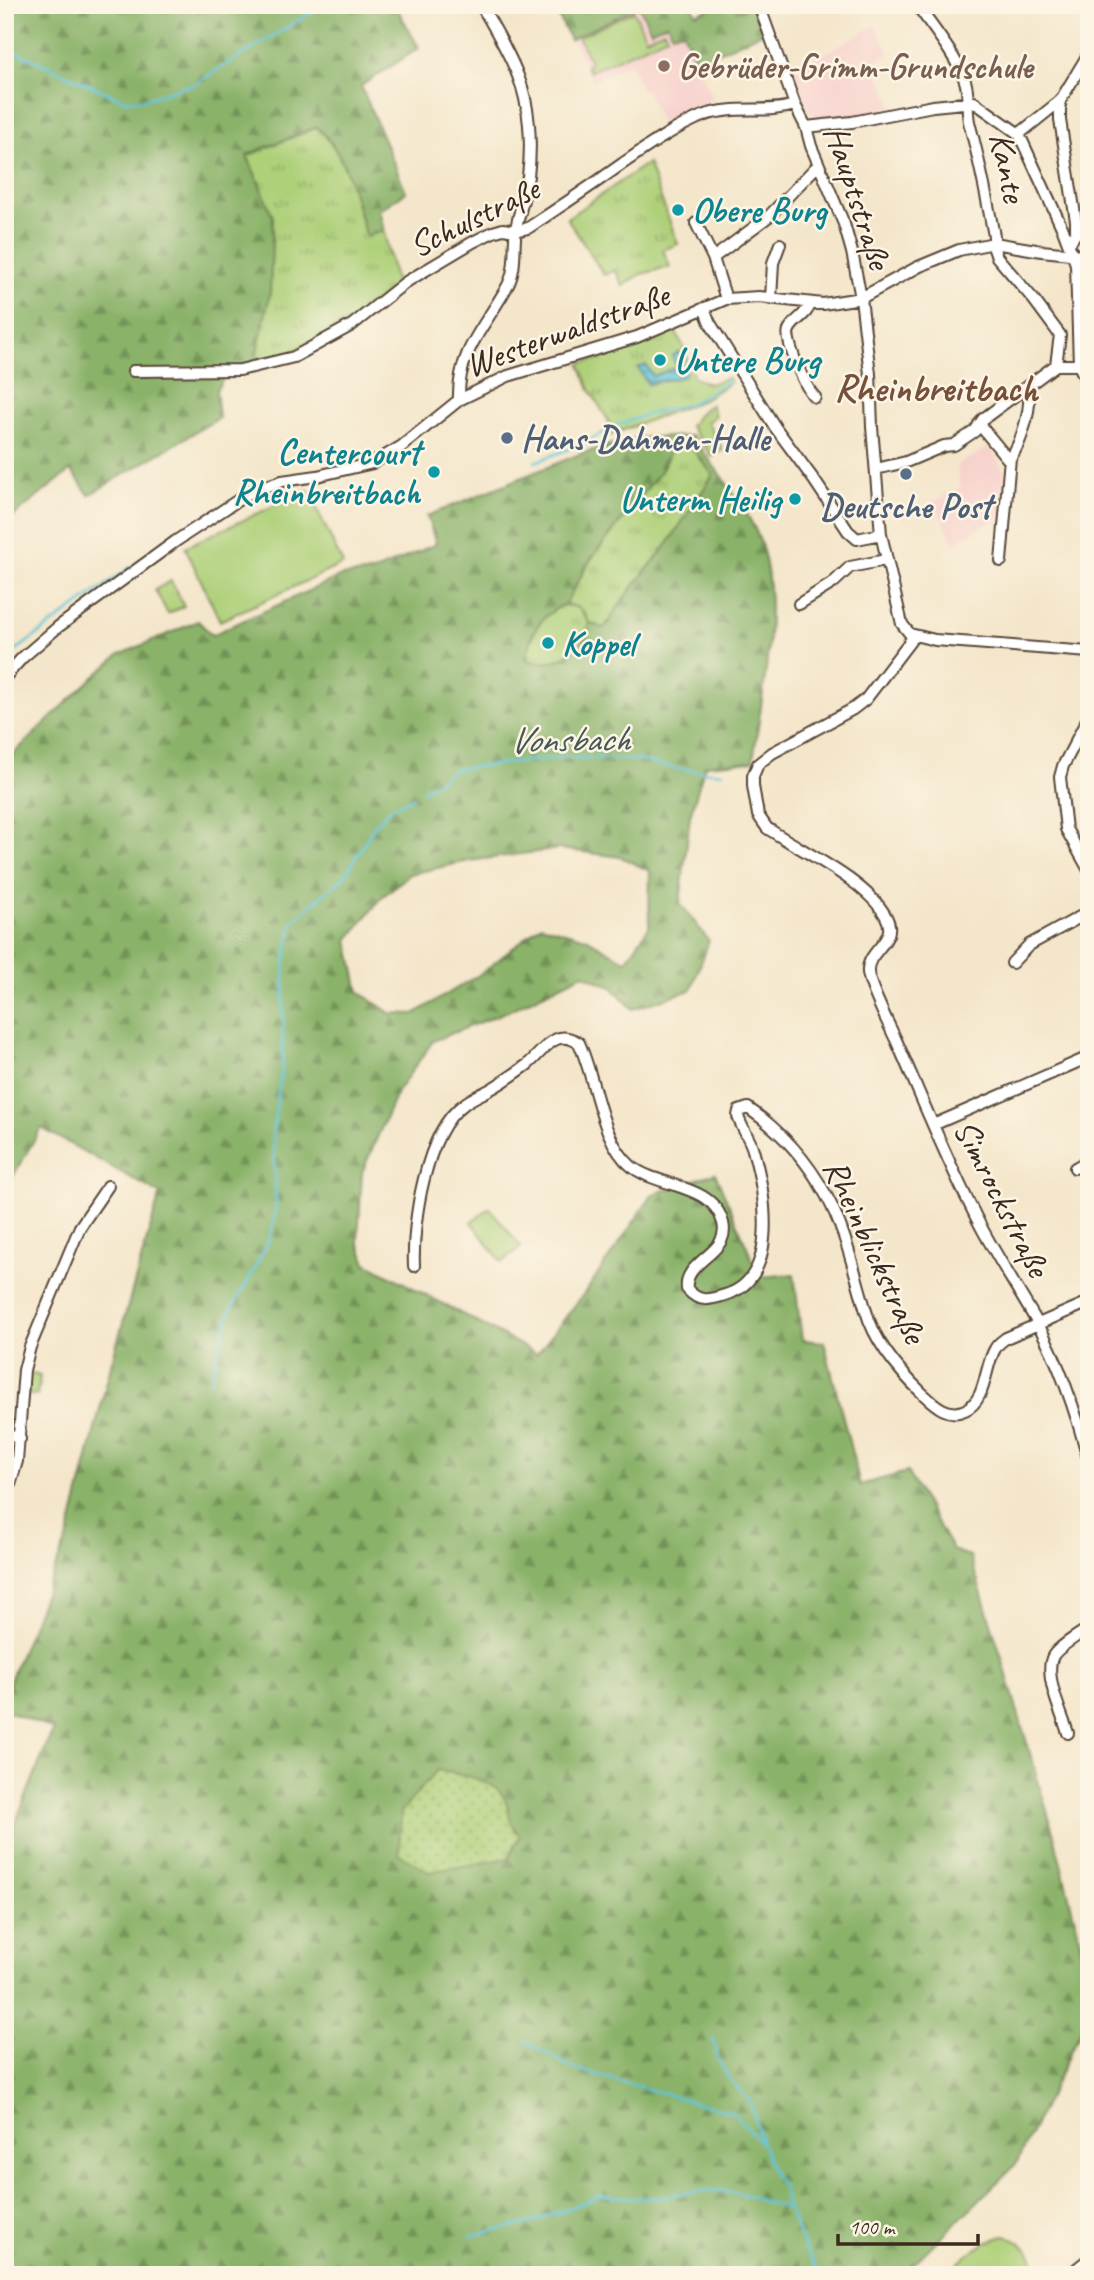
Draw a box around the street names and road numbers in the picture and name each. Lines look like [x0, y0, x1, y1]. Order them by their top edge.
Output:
street label: Hauptstraße [814, 119, 903, 277]
street label: Kante [979, 128, 1038, 208]
street label: Schulstraße [402, 165, 549, 268]
street label: Westerwaldstraße [459, 271, 677, 388]
street label: Simrockstraße [943, 1112, 1062, 1286]
street label: Rheinblickstraße [813, 1152, 938, 1353]

